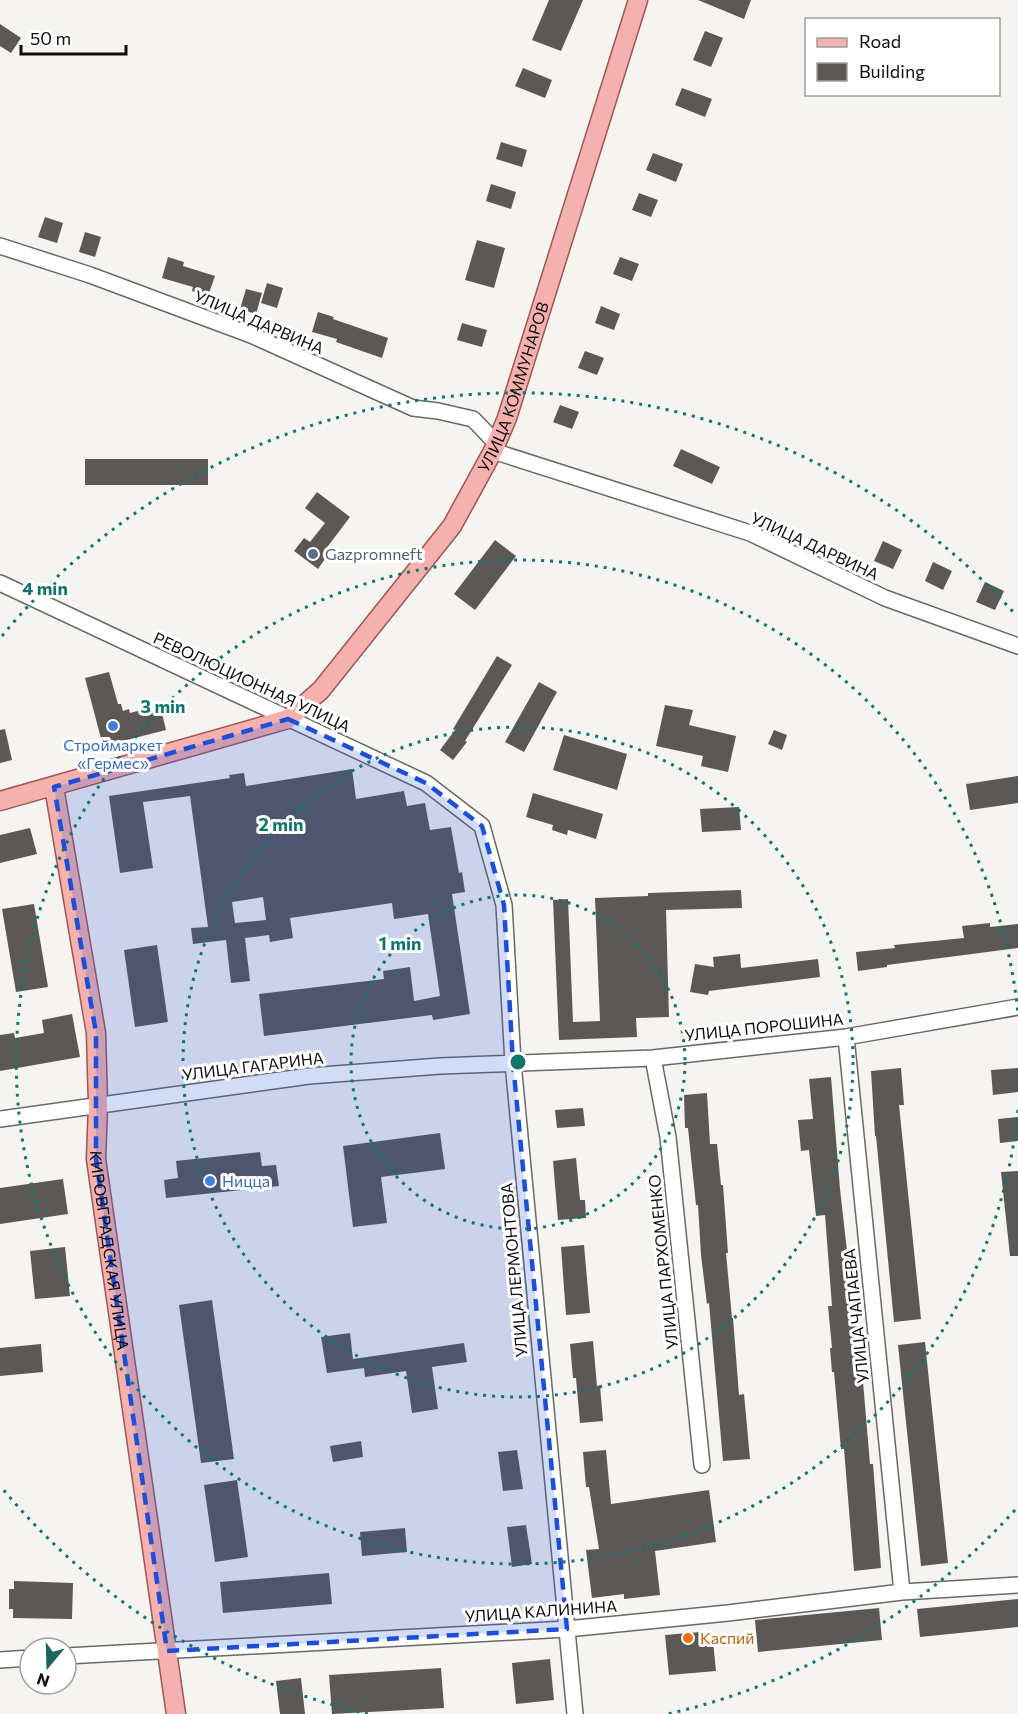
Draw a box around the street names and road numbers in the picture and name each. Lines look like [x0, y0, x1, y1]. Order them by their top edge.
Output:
street label: УЛИЦА ДАРВИНА [192, 286, 327, 357]
street label: УЛИЦА КОММУНАРОВ [473, 299, 552, 475]
street label: УЛИЦА ДАРВИНА [748, 508, 882, 583]
street label: РЕВОЛЮЦИОННАЯ УЛИЦА [151, 628, 354, 736]
street label: УЛИЦА ПОРОШИНА [684, 1009, 844, 1044]
street label: УЛИЦА ГАГАРИНА [181, 1047, 325, 1084]
street label: КИРОВГРАДСКАЯ УЛИЦА [87, 1150, 133, 1351]
street label: УЛИЦА ПАРХОМЕНКО [644, 1174, 681, 1350]
street label: УЛИЦА ЛЕРМОНТОВА [496, 1182, 531, 1358]
street label: УЛИЦА ЧАПАЕВА [839, 1248, 872, 1384]
street label: УЛИЦА КАЛИНИНА [464, 1596, 618, 1625]

